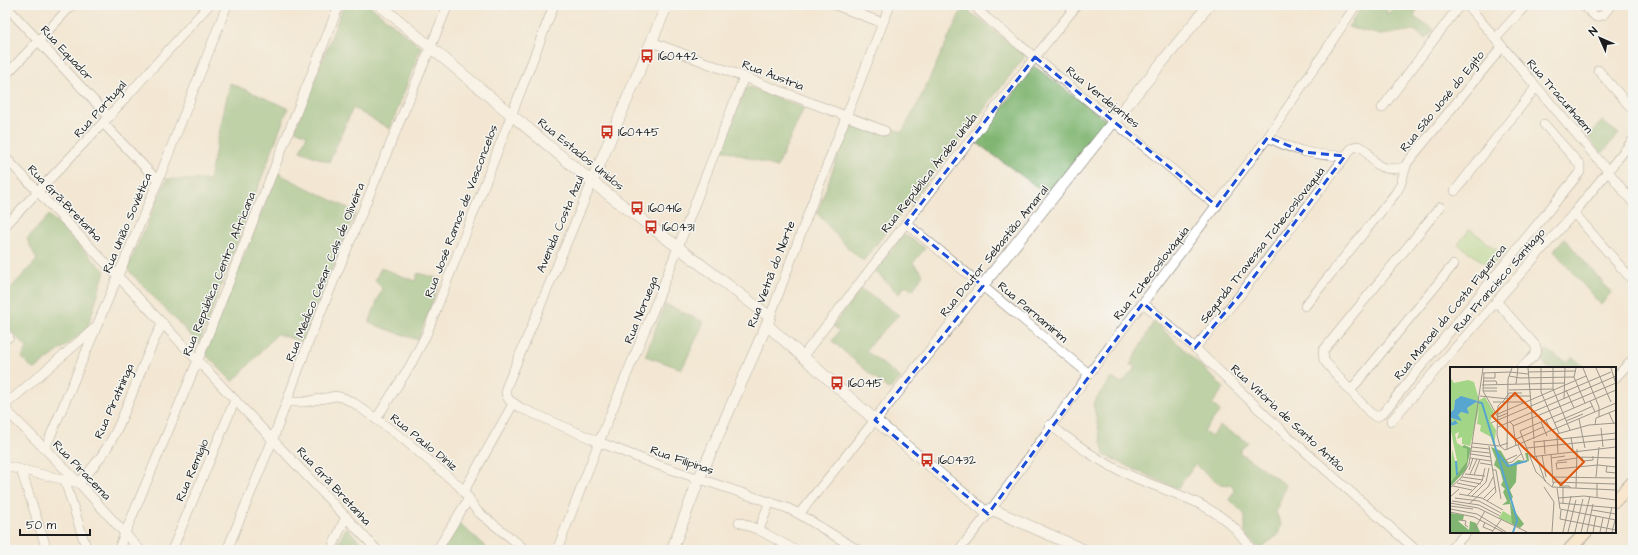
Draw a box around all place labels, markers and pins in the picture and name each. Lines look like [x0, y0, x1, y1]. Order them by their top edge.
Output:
bus stop icon: 160442 [639, 48, 655, 64]
place label: 160442 [658, 48, 698, 65]
bus stop icon: 160445 [599, 124, 615, 140]
place label: 160445 [618, 124, 660, 141]
bus stop icon: 160416 [629, 200, 645, 216]
place label: 160416 [648, 200, 682, 217]
bus stop icon: 160431 [643, 219, 659, 235]
place label: 160431 [662, 219, 695, 236]
bus stop icon: 160415 [829, 375, 845, 391]
place label: 160415 [848, 375, 883, 392]
bus stop icon: 160432 [919, 452, 935, 468]
place label: 160432 [938, 452, 976, 469]

